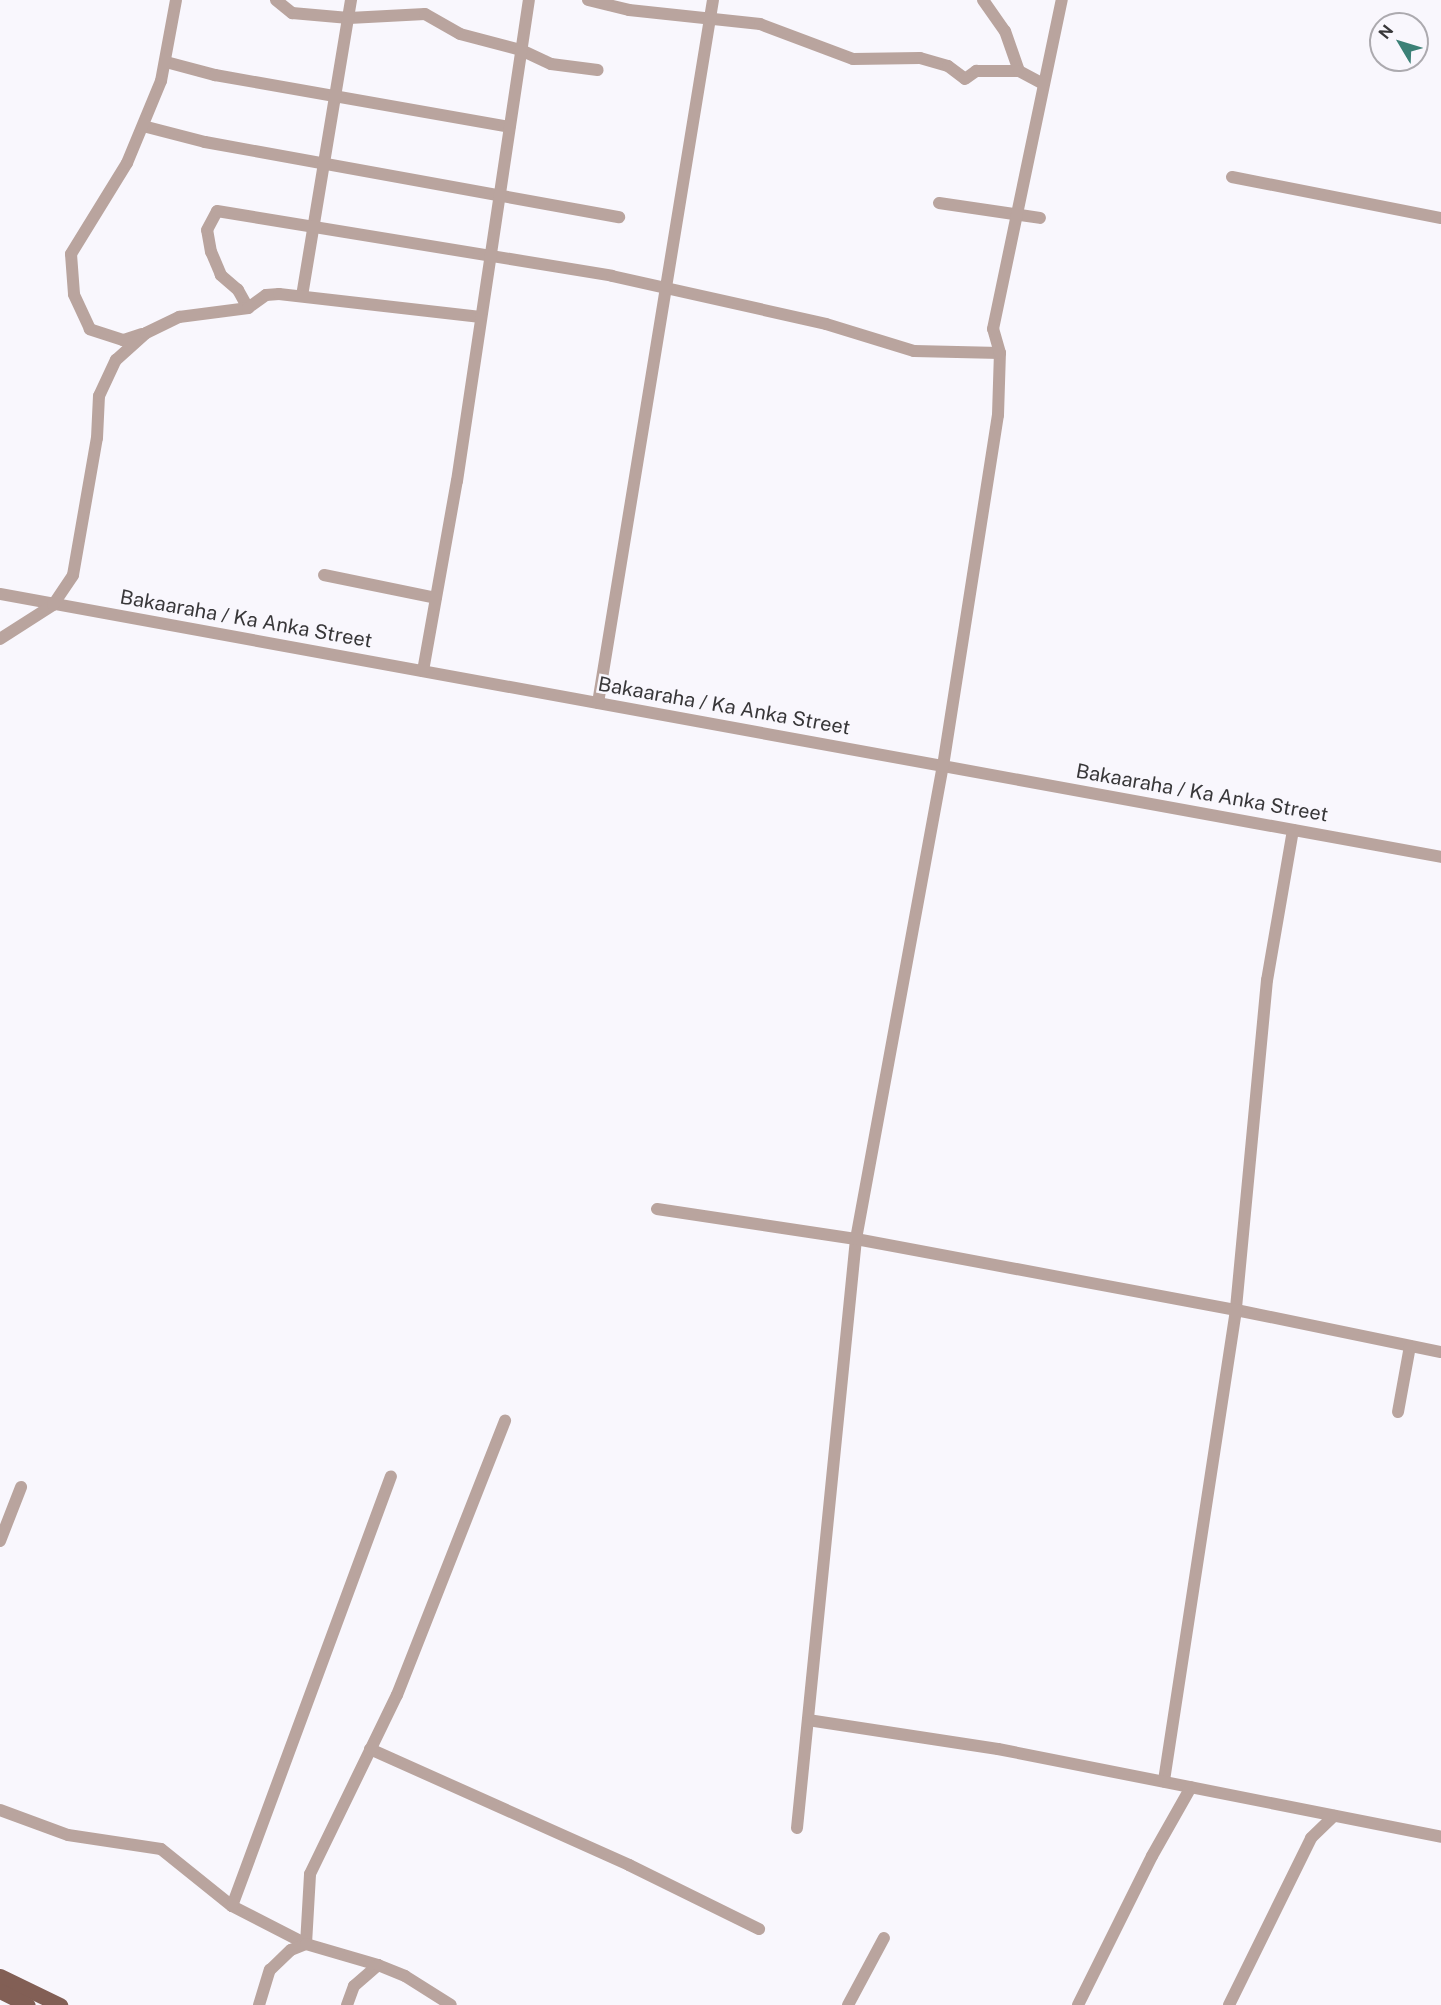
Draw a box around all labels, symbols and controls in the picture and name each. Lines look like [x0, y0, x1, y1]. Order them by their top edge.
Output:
north arrow [1369, 12, 1429, 72]
text: N [1375, 21, 1397, 43]
street label: Bakaaraha / Ka Anka Street [118, 585, 374, 653]
street label: Bakaaraha / Ka Anka Street [596, 672, 852, 740]
street label: Bakaaraha / Ka Anka Street [1074, 759, 1330, 827]

